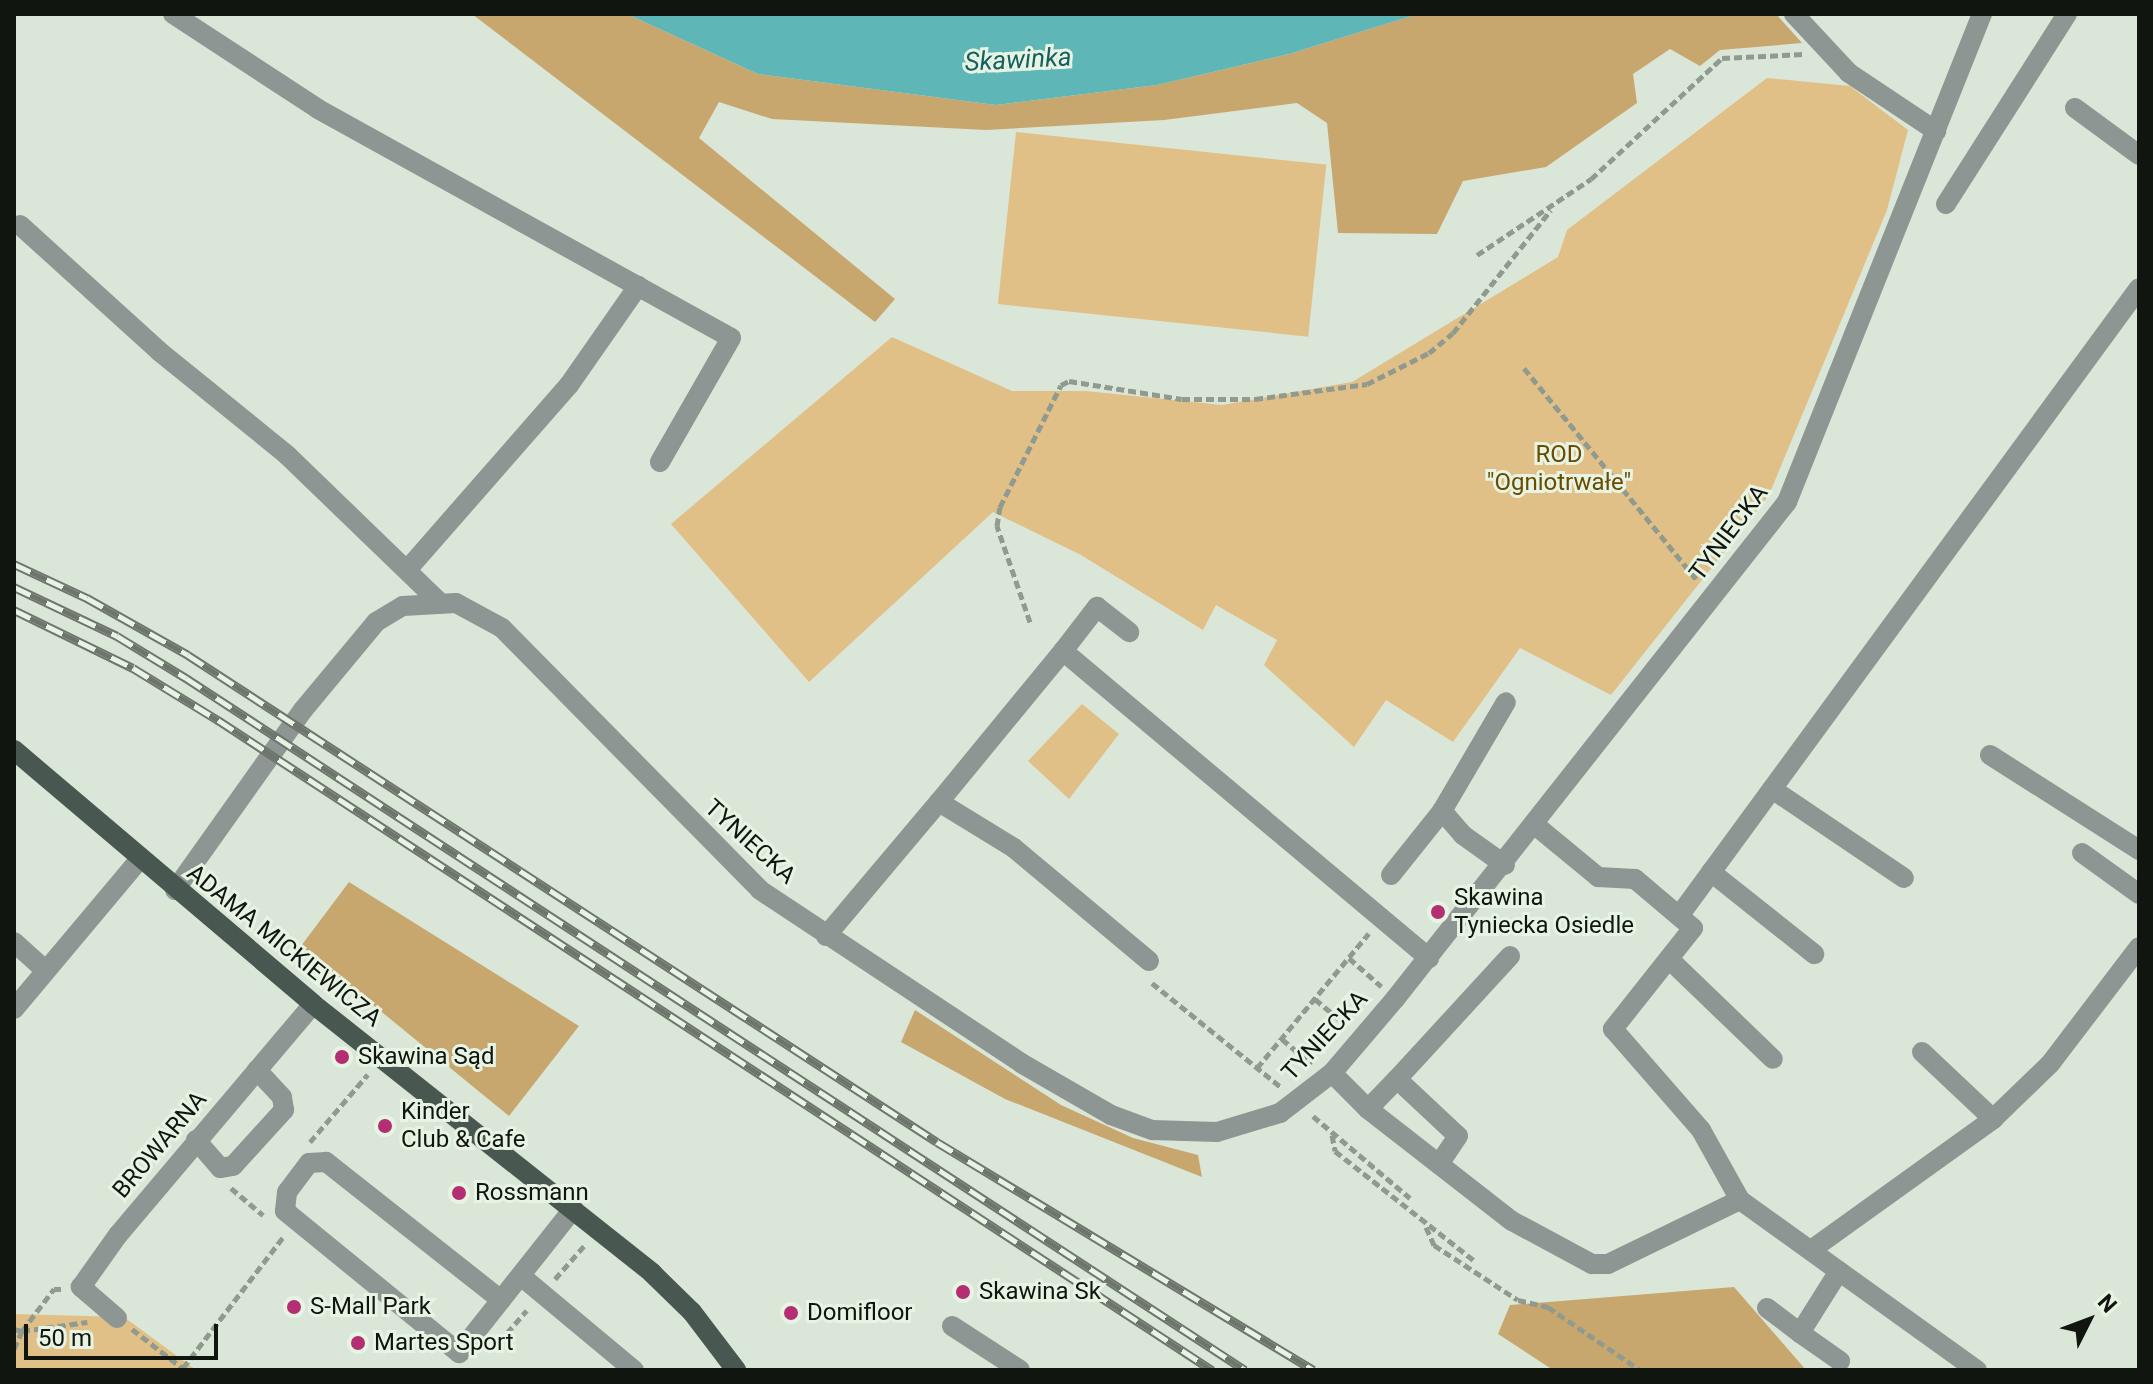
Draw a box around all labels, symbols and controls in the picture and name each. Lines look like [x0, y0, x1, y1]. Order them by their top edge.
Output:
water label: Skawinka [964, 42, 1072, 78]
park label: ROD "Ogniotrwałe" [1487, 441, 1631, 497]
street label: TYNIECKA [1684, 479, 1774, 587]
street label: TYNIECKA [699, 794, 801, 890]
street label: ADAMA MICKIEWICZA [181, 859, 387, 1033]
place label: Skawina Tyniecka Osiedle [1454, 884, 1634, 940]
marker: Skawina Tyniecka Osiedle [1429, 903, 1447, 921]
street label: TYNIECKA [1276, 985, 1374, 1087]
place label: Skawina Sąd [358, 1043, 494, 1071]
marker: Skawina Sąd [333, 1048, 351, 1066]
street label: BROWARNA [107, 1086, 213, 1204]
place label: Kinder Club & Cafe [401, 1098, 525, 1154]
marker: Kinder Club & Cafe [376, 1117, 394, 1135]
place label: Rossmann [475, 1179, 589, 1207]
marker: Rossmann [450, 1184, 468, 1202]
place label: Skawina Sk [979, 1278, 1101, 1306]
north arrow [2049, 1280, 2129, 1360]
marker: Skawina Sk [954, 1283, 972, 1301]
text: N [2093, 1289, 2122, 1318]
place label: S-Mall Park [310, 1293, 431, 1321]
marker: S-Mall Park [285, 1298, 303, 1316]
place label: Domifloor [807, 1299, 912, 1327]
marker: Domifloor [782, 1304, 800, 1322]
scale bar [28, 1308, 222, 1358]
text: 50 m [38, 1324, 92, 1352]
place label: Martes Sport [374, 1329, 514, 1357]
marker: Martes Sport [349, 1334, 367, 1352]

